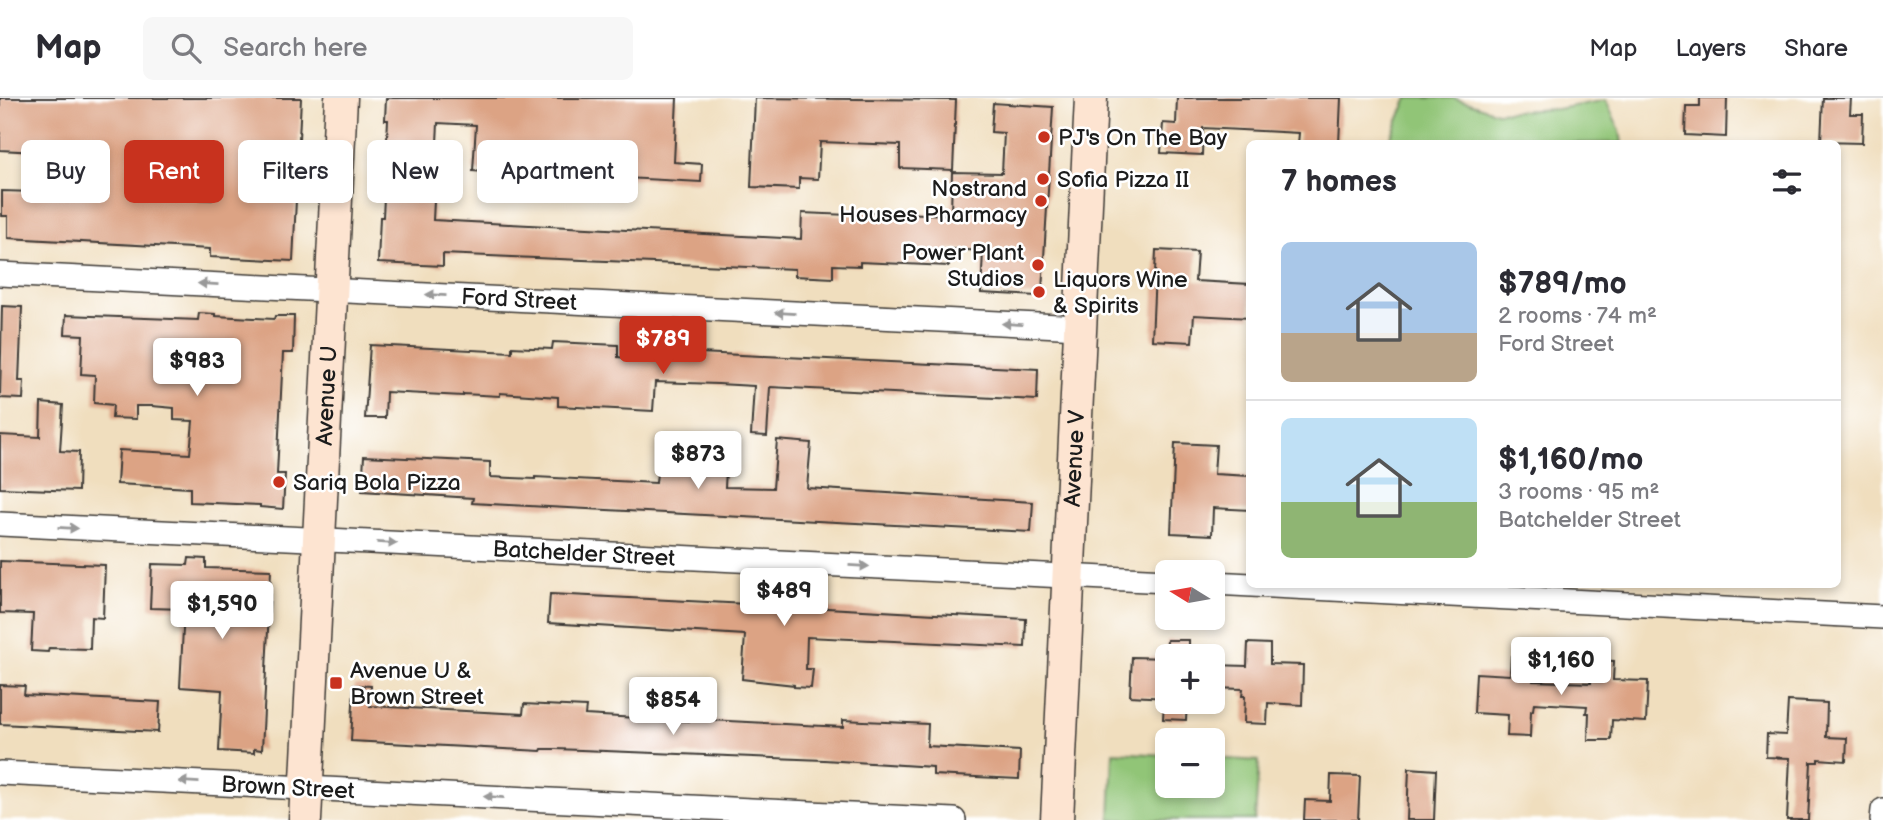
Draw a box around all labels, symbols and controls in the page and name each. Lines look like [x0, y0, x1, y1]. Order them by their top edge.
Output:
search box [143, 17, 633, 80]
text: Map [35, 28, 101, 68]
icon: search [167, 29, 205, 67]
text: Search here [223, 33, 367, 64]
text: Map [1589, 34, 1637, 63]
text: Layers [1675, 34, 1746, 63]
text: Share [1784, 34, 1848, 63]
place label: PJ's On The Bay [1058, 124, 1228, 152]
marker: PJ's On The Bay [1036, 129, 1052, 145]
chip: Buy [21, 140, 110, 203]
chip: Rent [124, 140, 224, 203]
chip: Filters [238, 140, 353, 203]
chip: New [367, 140, 463, 203]
chip: Apartment [477, 140, 638, 203]
icon: filters [1768, 163, 1806, 201]
text: 7 homes [1281, 164, 1397, 200]
place label: Sofia Pizza II [1057, 166, 1189, 194]
marker: Sofia Pizza II [1035, 171, 1051, 187]
place label: Nostrand Houses Pharmacy [839, 175, 1028, 229]
marker: Nostrand Houses Pharmacy [1033, 193, 1049, 209]
place label: Power Plant Studios [902, 239, 1024, 293]
marker: Power Plant Studios [1030, 257, 1046, 273]
place label: Liquors Wine & Spirits [1053, 266, 1188, 320]
text: $789/mo [1498, 266, 1627, 302]
icon: home [1337, 270, 1421, 354]
one-way arrow [197, 278, 219, 289]
street label: Ford Street [460, 283, 578, 317]
marker: Liquors Wine & Spirits [1031, 284, 1047, 300]
one-way arrow [424, 290, 446, 301]
text: 2 rooms · 74 m² [1498, 302, 1657, 330]
one-way arrow [774, 307, 796, 318]
pin: $789 [622, 316, 704, 376]
one-way arrow [1001, 318, 1023, 329]
text: $789 [635, 325, 691, 353]
text: Ford Street [1498, 330, 1614, 358]
pin: $983 [156, 338, 238, 398]
street label: Avenue U [311, 345, 344, 446]
text: $983 [169, 347, 225, 375]
street label: Avenue V [1059, 409, 1091, 508]
pin: $873 [657, 432, 739, 491]
text: $873 [670, 440, 726, 468]
text: $1,160/mo [1498, 442, 1643, 478]
icon: home [1337, 446, 1421, 530]
place label: Sariq Bola Pizza [293, 469, 461, 497]
marker: Sariq Bola Pizza [271, 474, 287, 490]
text: 3 rooms · 95 m² [1498, 478, 1659, 506]
text: Batchelder Street [1498, 506, 1681, 534]
one-way arrow [57, 522, 79, 533]
street label: Batchelder Street [492, 535, 676, 573]
one-way arrow [376, 538, 398, 549]
north arrow [1155, 560, 1225, 630]
map controls [1155, 560, 1225, 798]
one-way arrow [848, 561, 870, 572]
pin: $489 [743, 568, 825, 628]
text: $489 [756, 577, 812, 605]
pin: $1,590 [165, 582, 279, 641]
text: $1,590 [186, 590, 258, 618]
pin: $1,160 [1504, 638, 1618, 697]
button: + [1155, 644, 1225, 714]
text: $1,160 [1527, 646, 1595, 674]
place label: Avenue U & Brown Street [350, 657, 484, 711]
marker: Avenue U & Brown Street [328, 675, 344, 691]
pin: $854 [632, 678, 714, 737]
text: $854 [645, 686, 701, 714]
button: − [1155, 728, 1225, 798]
street label: Brown Street [220, 771, 356, 805]
one-way arrow [178, 777, 200, 788]
one-way arrow [483, 792, 505, 803]

